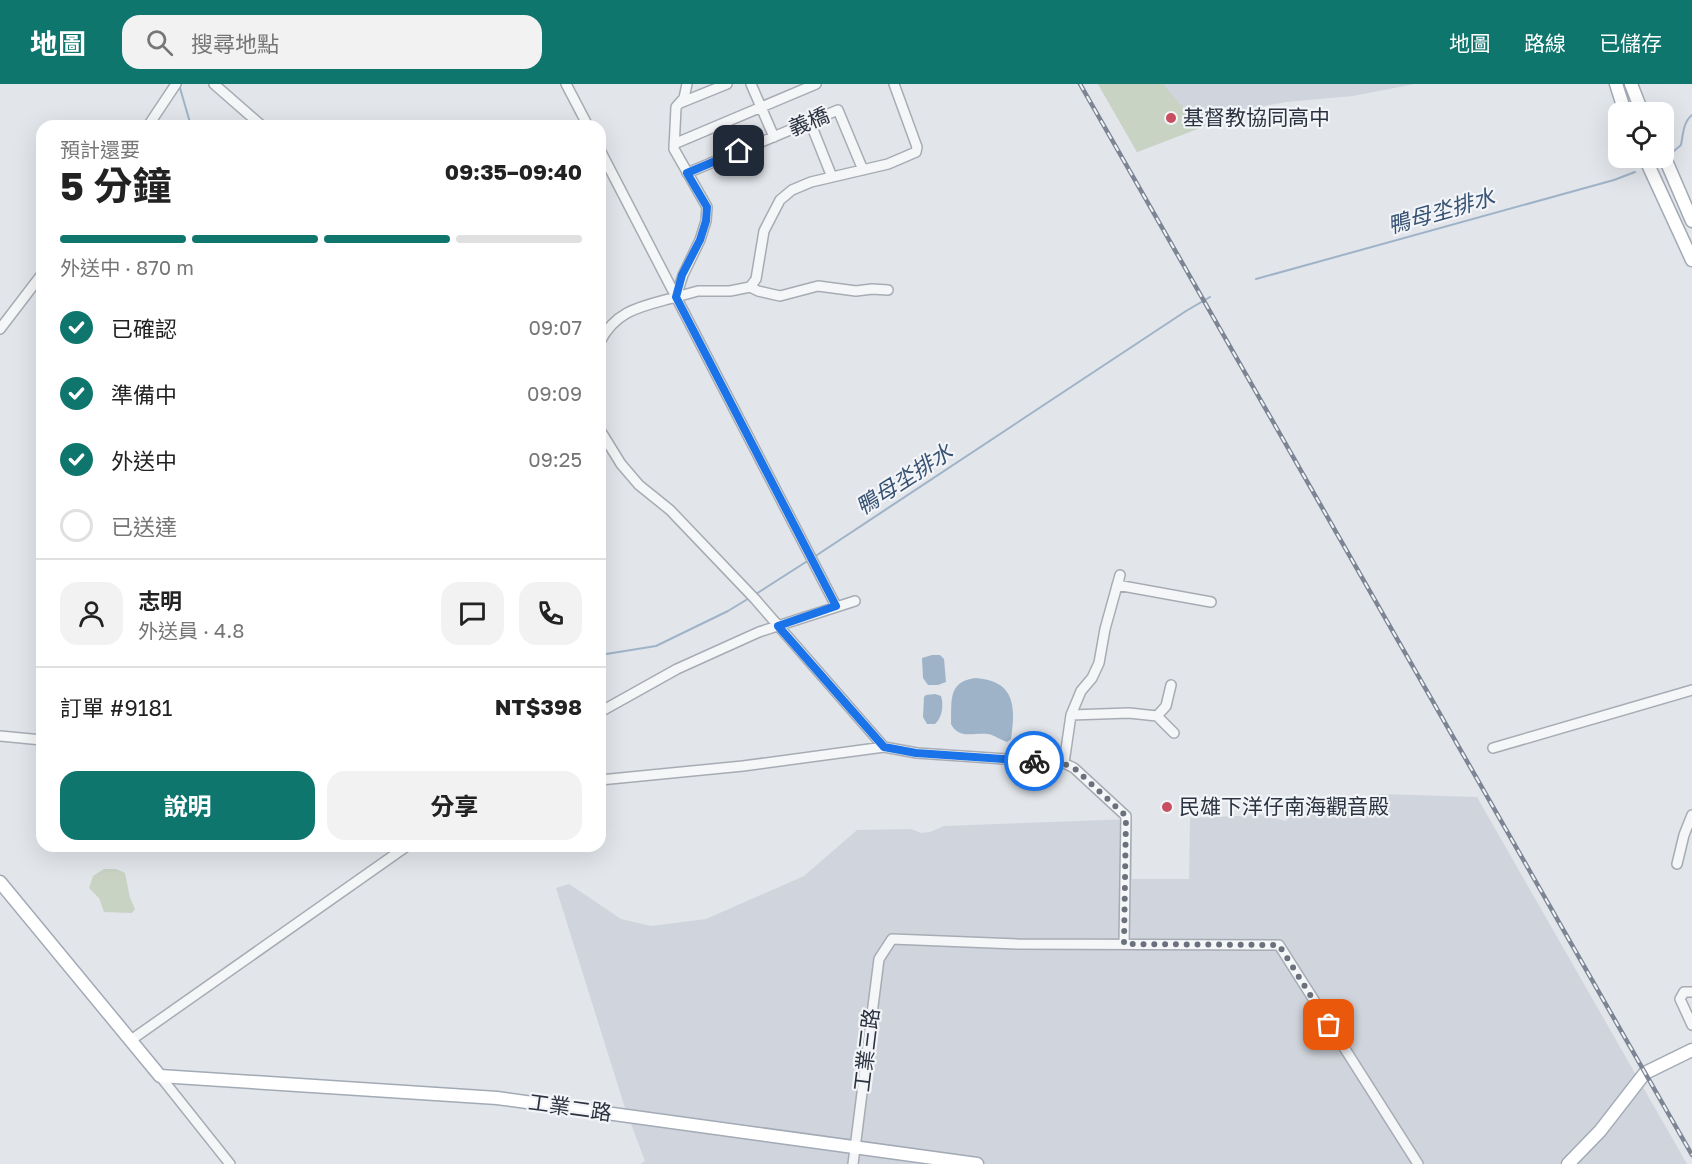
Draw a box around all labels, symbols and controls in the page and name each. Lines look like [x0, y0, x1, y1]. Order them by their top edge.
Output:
search box [122, 15, 542, 69]
icon: search [143, 26, 176, 59]
text: 地圖 [30, 27, 86, 60]
text: 搜尋地點 [191, 30, 279, 57]
text: 地圖 [1449, 30, 1491, 56]
text: 路線 [1524, 30, 1566, 56]
text: 已儲存 [1599, 30, 1662, 56]
street label: 義橋 [784, 101, 833, 141]
map controls [1608, 102, 1674, 168]
button: locate [1608, 102, 1674, 168]
place label: 基督教協同高中 [1183, 104, 1330, 130]
marker: 基督教協同高中 [1164, 111, 1178, 125]
pin [713, 125, 764, 176]
icon: home [722, 134, 755, 167]
text: 預計還要 [60, 137, 140, 161]
text: 09:35–09:40 [445, 158, 582, 185]
text: 5 分鐘 [60, 162, 172, 209]
water label: 鴨母坔排水 [1384, 182, 1498, 239]
text: 外送中 · 870 m [60, 255, 194, 279]
icon: check [60, 311, 93, 344]
text: 已確認 [111, 315, 177, 342]
text: 09:07 [529, 315, 582, 339]
icon: check [60, 377, 93, 410]
text: 準備中 [111, 381, 177, 408]
text: 09:09 [527, 381, 582, 405]
water label: 鴨母坔排水 [850, 437, 958, 520]
icon: check [60, 443, 93, 476]
text: 外送中 [111, 447, 177, 474]
text: 09:25 [528, 447, 582, 471]
text: 已送達 [111, 513, 177, 540]
button: person [60, 582, 123, 645]
button: chat [441, 582, 504, 645]
button: phone [519, 582, 582, 645]
text: 志明 [138, 587, 182, 614]
text: 外送員 · 4.8 [138, 618, 244, 642]
text: NT$398 [495, 693, 582, 720]
text: 訂單 #9181 [60, 694, 173, 721]
courier [1004, 731, 1064, 791]
icon: bike [1018, 745, 1051, 778]
button: 說明 [60, 771, 315, 840]
button: 分享 [327, 771, 582, 840]
place label: 民雄下洋仔南海觀音殿 [1179, 793, 1389, 819]
marker: 民雄下洋仔南海觀音殿 [1160, 800, 1174, 814]
pin [1303, 999, 1354, 1050]
street label: 工業三路 [848, 1007, 884, 1093]
icon: bag [1312, 1008, 1345, 1041]
street label: 工業二路 [527, 1088, 614, 1126]

